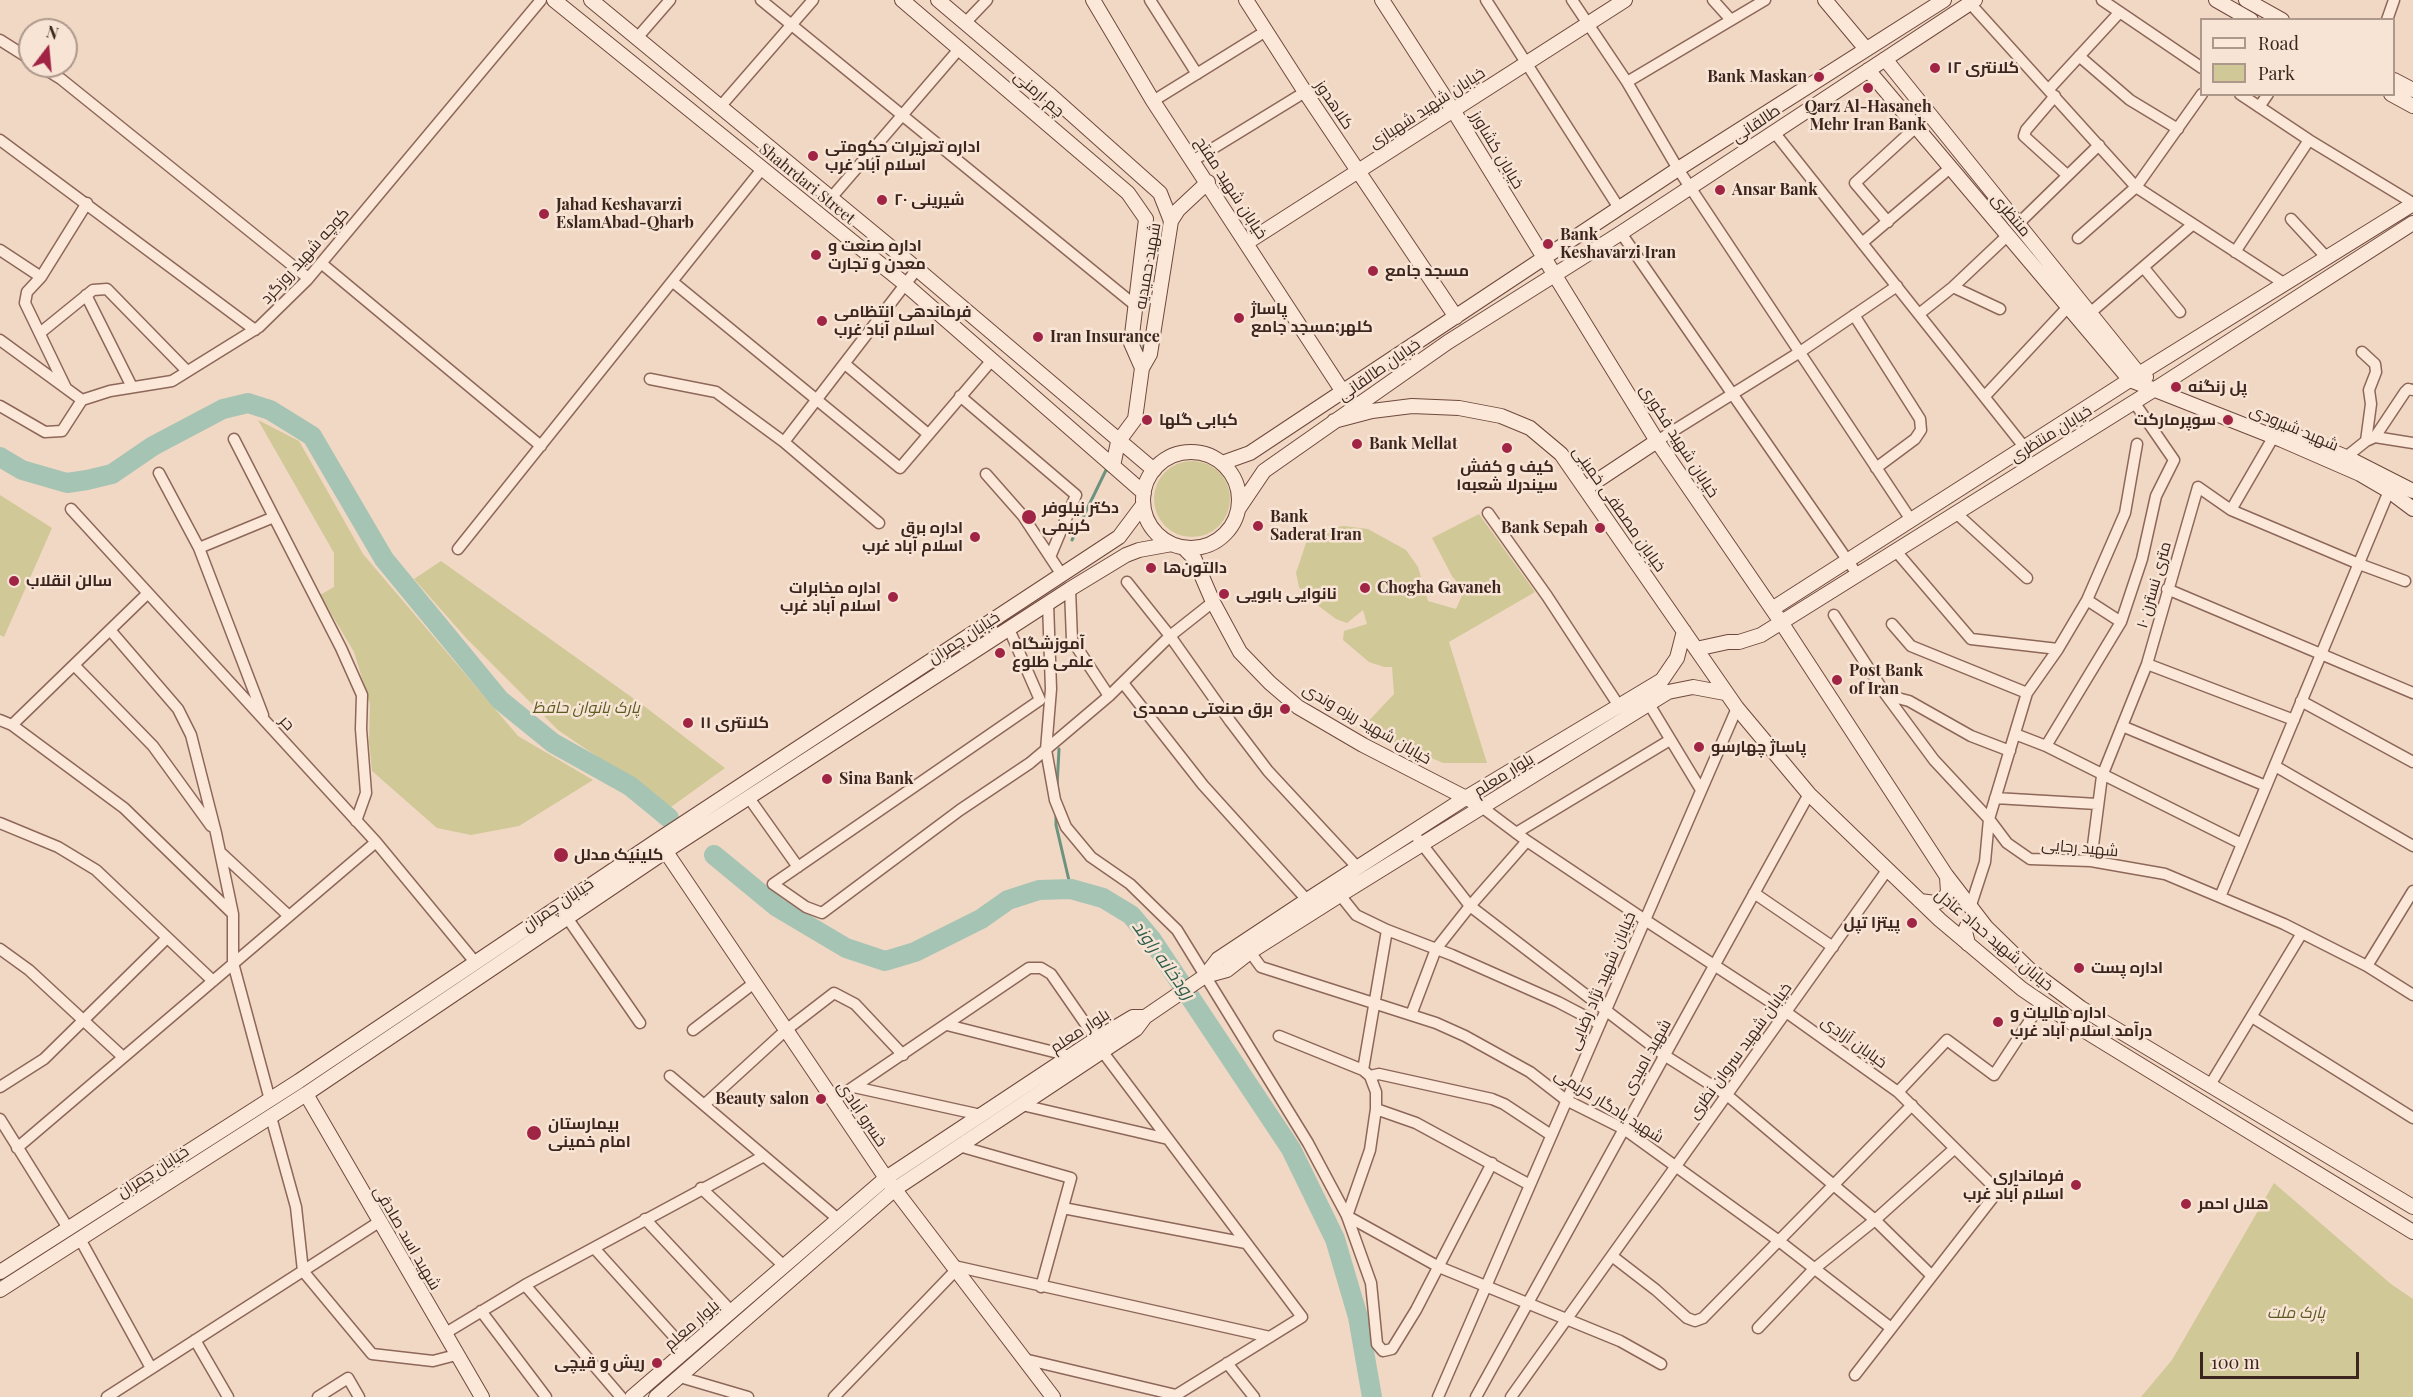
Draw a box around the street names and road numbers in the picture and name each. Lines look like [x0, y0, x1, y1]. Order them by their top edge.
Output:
street label: خیابان شهید شهبازی [1365, 63, 1489, 153]
street label: چم ارمنی [1010, 67, 1068, 121]
street label: کلاهدوز [1311, 77, 1357, 133]
street label: طالقانی [1728, 101, 1784, 147]
street label: خیابان کشاورز [1466, 108, 1528, 192]
street label: خیابان شهید مفتح [1191, 133, 1271, 243]
street label: Shahrdari Street [755, 139, 859, 229]
street label: منتظری [1987, 189, 2035, 241]
street label: کوچه شهید روزگرد [257, 204, 353, 308]
street label: شهید حمیدیه [1131, 221, 1165, 311]
street label: خیابان طالقانی [1334, 335, 1424, 405]
street label: خیابان شهید فکوری [1635, 381, 1723, 501]
street label: خیابان منتظری [2007, 401, 2095, 467]
street label: شهید شیرودی [2247, 401, 2341, 455]
street label: خیابان مصطفی خمینی [1568, 442, 1670, 576]
street label: ۱۰ متری نسترن [2132, 539, 2176, 631]
street label: خیابان چمران [925, 608, 1003, 668]
street label: خیابان شهید ریزه وندی [1299, 679, 1435, 769]
street label: حر [275, 711, 299, 735]
street label: بلوار معلم [1471, 749, 1537, 801]
street label: شهید رجایی [2041, 835, 2119, 861]
street label: خیابان چمران [519, 874, 597, 936]
street label: خیابان شهید حداد عادل [1931, 885, 2057, 995]
street label: خیابان شهید نژاد رضایی [1564, 909, 1640, 1053]
street label: خیابان شهید سروان نظری [1684, 979, 1796, 1123]
street label: بلوار معلم [1047, 1005, 1113, 1057]
street label: خیابان آزادی [1817, 1012, 1891, 1072]
street label: شهید امیدی [1618, 1016, 1676, 1098]
street label: شهید یادگار کریمی [1551, 1065, 1667, 1147]
street label: خسرو آبادی [833, 1077, 891, 1151]
street label: خیابان چمران [114, 1142, 192, 1202]
street label: شهید اسد صادقی [369, 1182, 445, 1294]
street label: بلوار معلم [660, 1296, 724, 1354]

